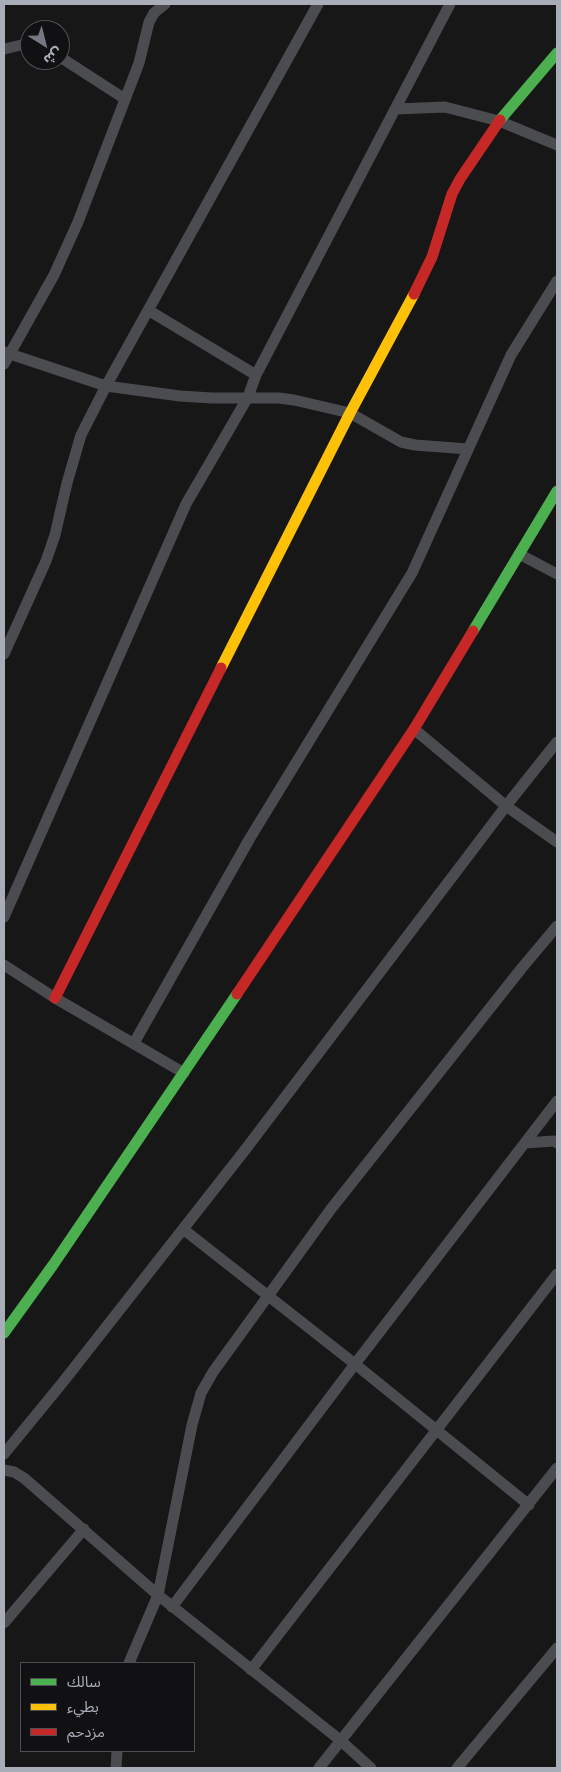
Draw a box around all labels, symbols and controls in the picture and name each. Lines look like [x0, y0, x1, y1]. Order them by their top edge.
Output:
north arrow [20, 20, 70, 70]
text: ش [40, 43, 67, 70]
legend [20, 1662, 195, 1752]
text: سالك [67, 1671, 101, 1691]
text: بطيء [67, 1696, 99, 1716]
text: مزدحم [67, 1721, 105, 1741]

